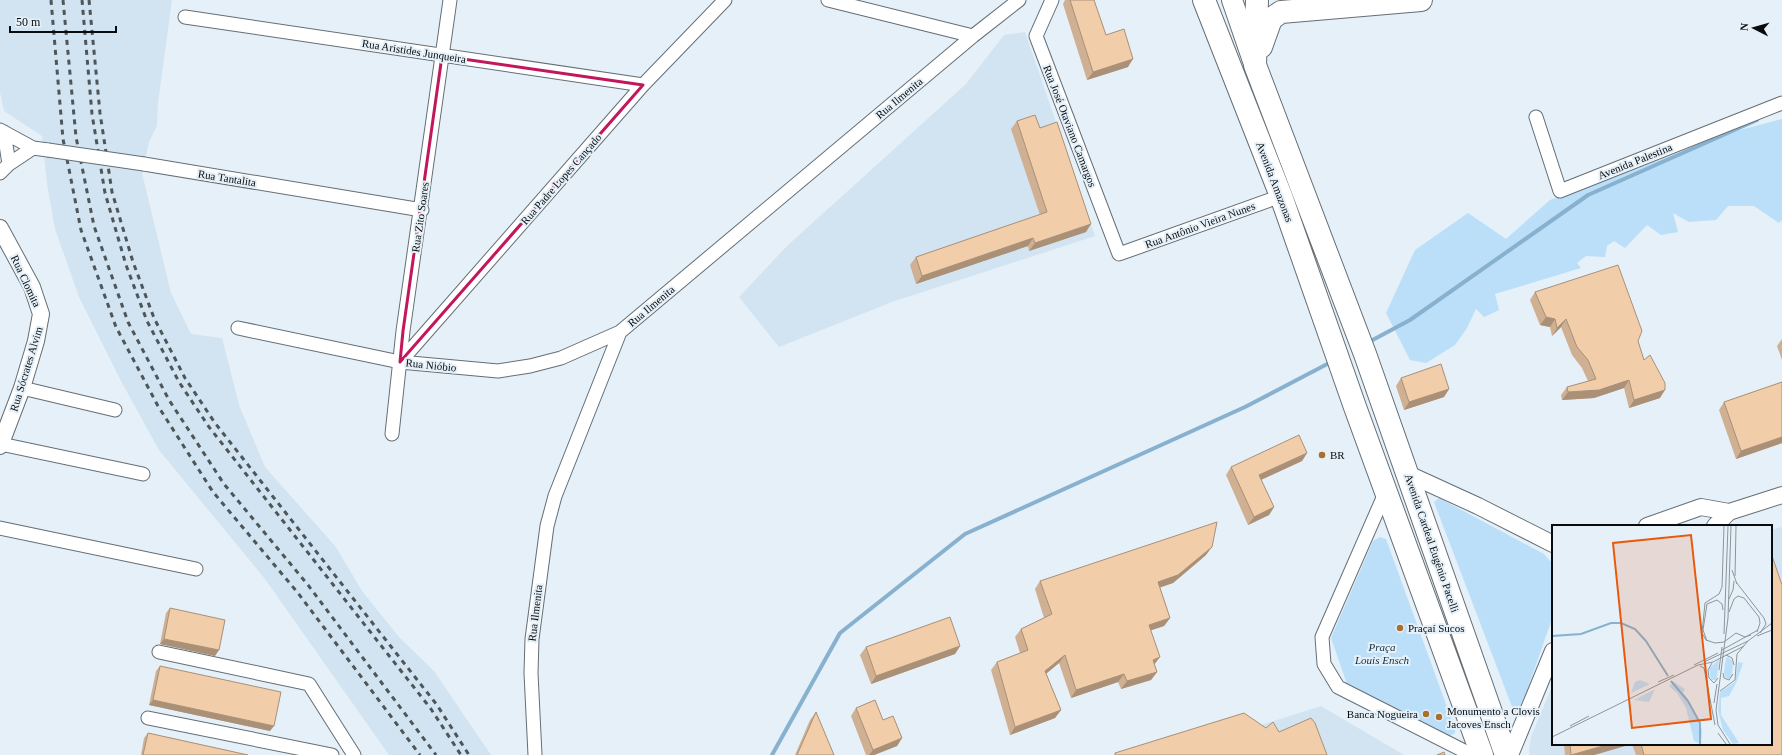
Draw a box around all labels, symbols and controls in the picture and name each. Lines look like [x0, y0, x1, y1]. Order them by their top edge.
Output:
scale bar [10, 8, 116, 34]
north arrow [1734, 8, 1774, 48]
text: 50 m [16, 15, 41, 29]
text: N [1738, 22, 1750, 32]
street label: Rua Aristides Junqueira [361, 37, 467, 65]
street label: Rua José Otaviano Camargos [1041, 63, 1099, 189]
street label: Rua Ilmenita [873, 75, 925, 121]
street label: Rua Padre Lopes Cançado [518, 131, 604, 227]
street label: Avenida Amazonas [1254, 140, 1296, 224]
street label: Avenida Palestina [1596, 141, 1674, 181]
street label: Rua Tantalita [197, 167, 257, 189]
street label: Rua Zito Soares [409, 181, 431, 253]
street label: Rua Antônio Vieira Nunes [1143, 199, 1257, 251]
street label: Rua Clomita [9, 253, 43, 309]
street label: Rua Ilmenita [625, 283, 677, 329]
street label: Rua Sócrates Alvim [7, 325, 45, 413]
street label: Rua Nióbio [405, 356, 457, 374]
place label: BR [1330, 449, 1345, 461]
marker: BR [1317, 450, 1327, 460]
street label: Avenida Cardeal Eugênio Pacelli [1403, 472, 1461, 614]
inset map [1552, 525, 1772, 745]
street label: Rua Ilmenita [526, 584, 544, 642]
place label: Praçaí Sucos [1408, 622, 1465, 634]
marker: Praçaí Sucos [1395, 623, 1405, 633]
park label: Praça Louis Ensch [1354, 641, 1410, 666]
place label: Monumento a Clovis Jacoves Ensch [1447, 705, 1540, 730]
place label: Banca Nogueira [1347, 708, 1418, 720]
marker: Banca Nogueira [1421, 709, 1431, 719]
marker: Monumento a Clovis Jacoves Ensch [1434, 712, 1444, 722]

